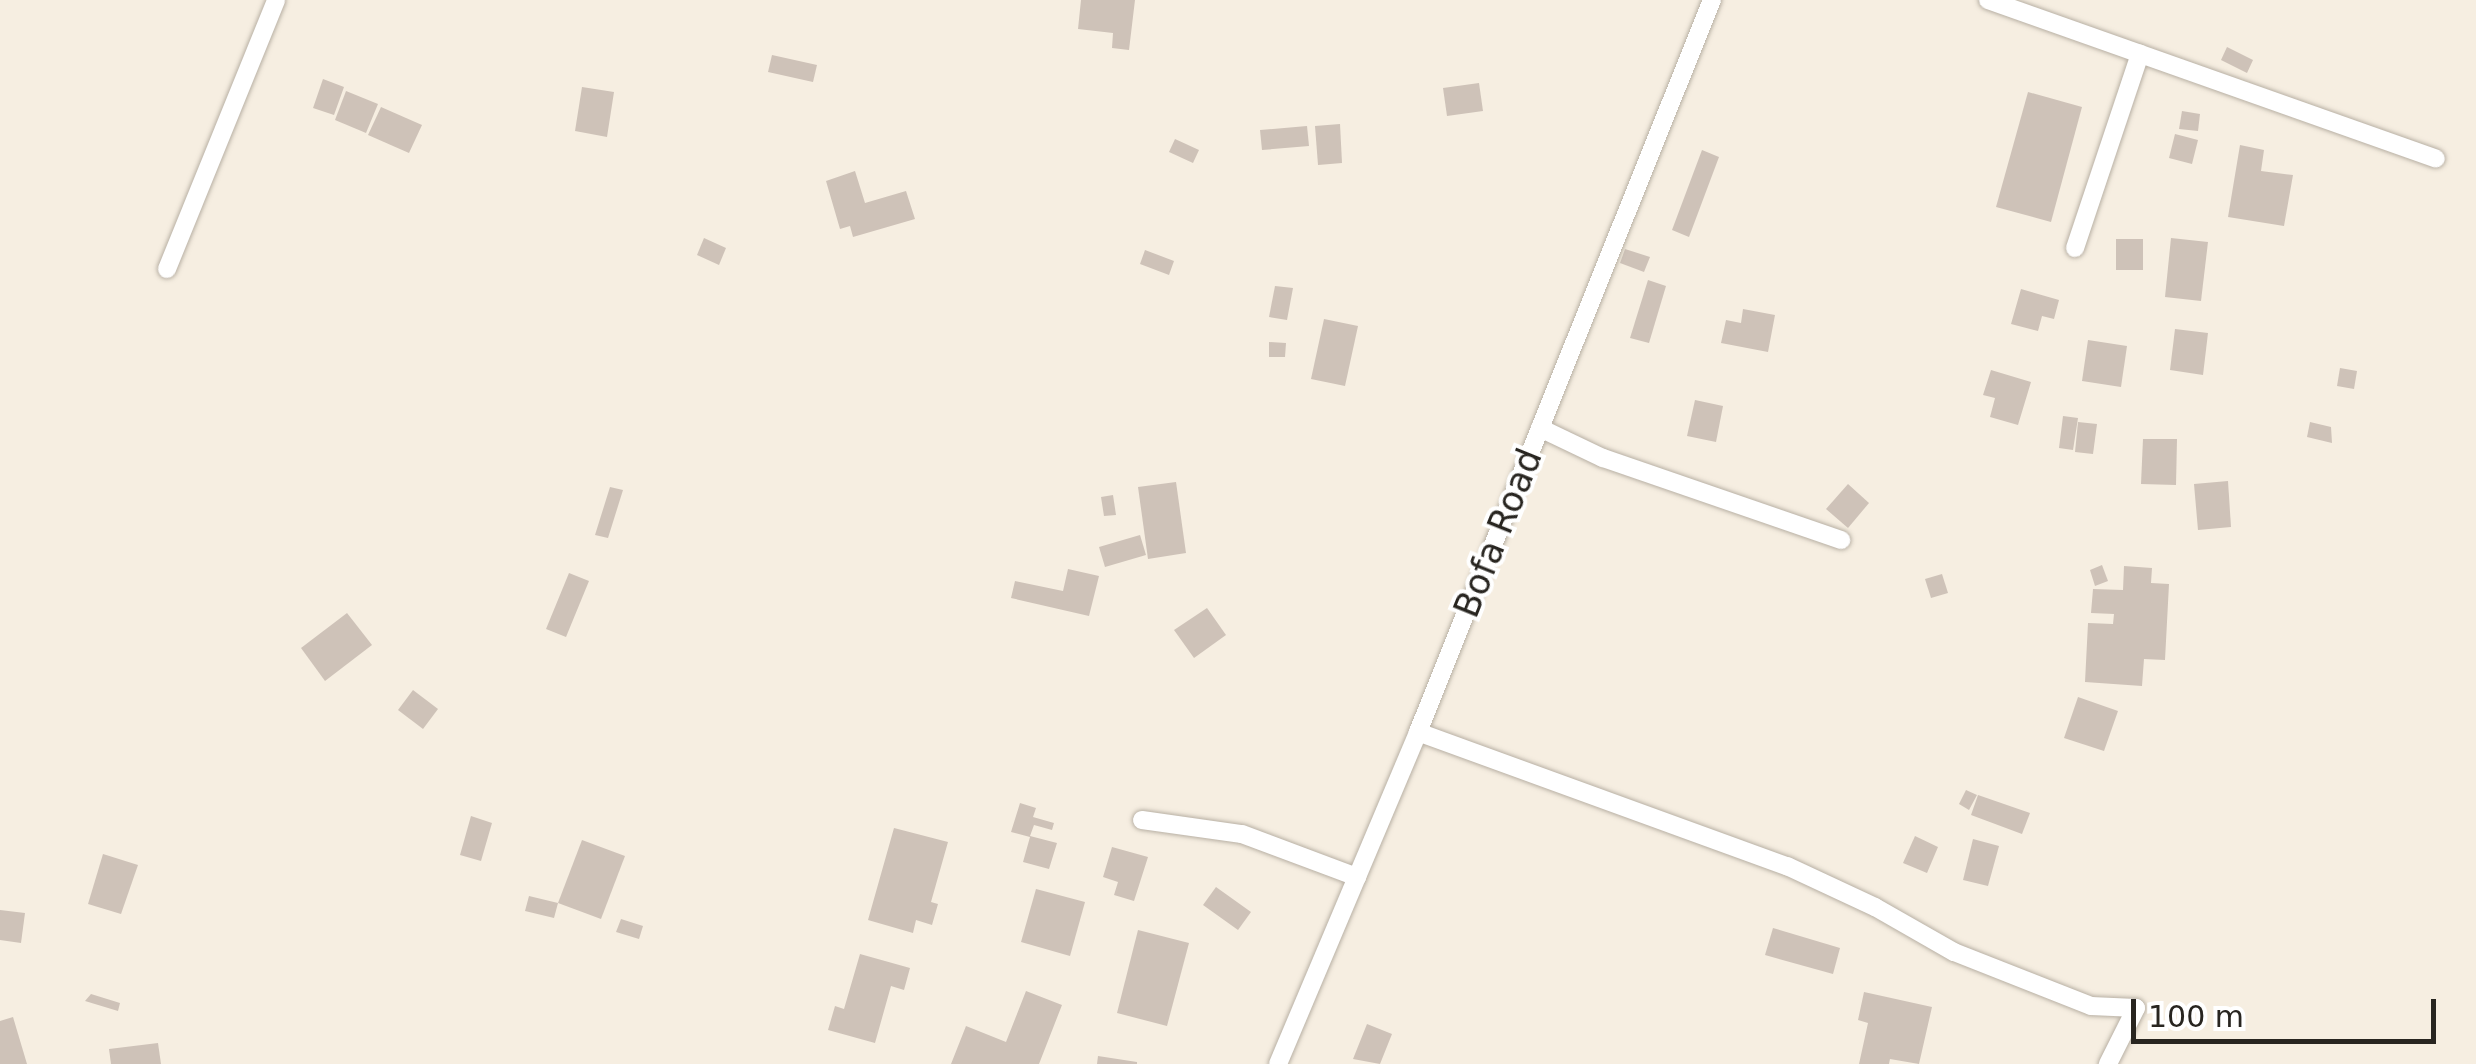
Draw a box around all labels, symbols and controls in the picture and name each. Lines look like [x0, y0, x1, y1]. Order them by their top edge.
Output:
street label: Bofa Road [1445, 443, 1551, 623]
scale bar [2136, 979, 2441, 1041]
text: 100 m [2148, 999, 2244, 1034]

